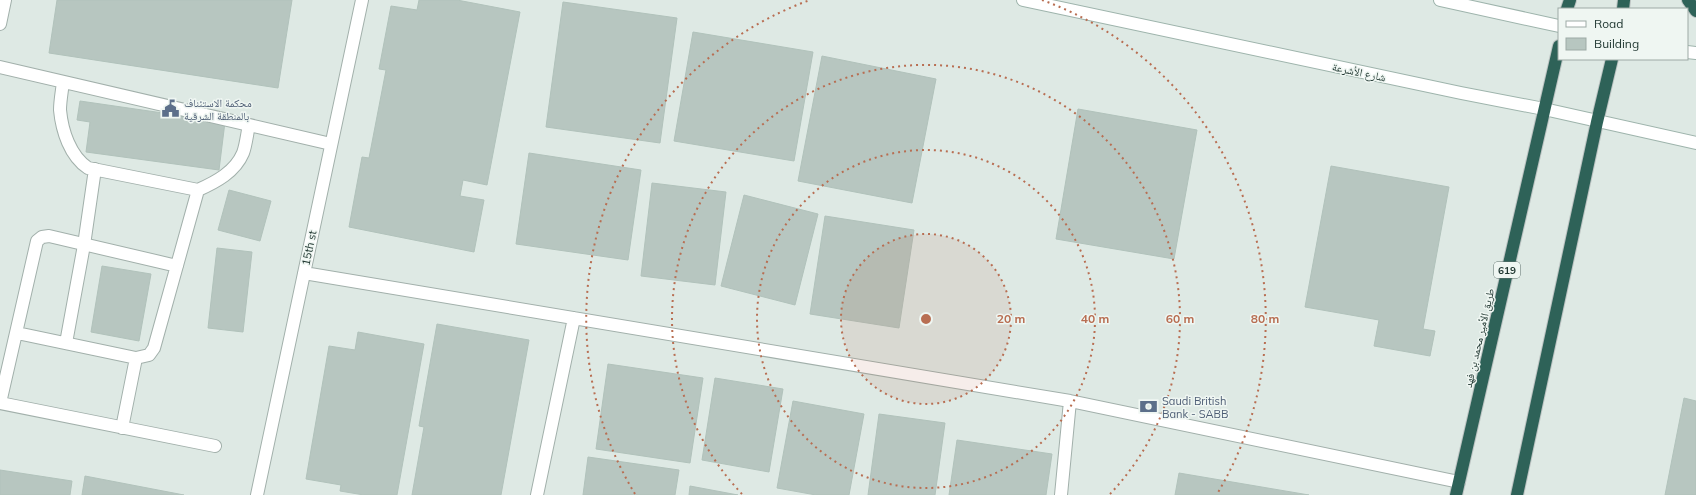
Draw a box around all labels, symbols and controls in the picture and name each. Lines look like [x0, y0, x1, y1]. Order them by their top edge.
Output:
legend [1558, 8, 1688, 60]
text: Road [1594, 16, 1623, 31]
text: Building [1594, 36, 1639, 51]
street label: شارع الأشرعة [1331, 60, 1387, 84]
place label: محكمة الاستئناف بالمنطقة الشرقية [184, 96, 252, 123]
public building icon: محكمة الاستئناف بالمنطقة الشرقية [161, 99, 181, 119]
street label: 15th st [298, 229, 320, 267]
road number: 619 [1494, 262, 1520, 278]
street label: طريق الأمير محمد بن فهد [1461, 287, 1497, 389]
text: 20 m [997, 311, 1025, 326]
text: 40 m [1081, 311, 1109, 326]
text: 60 m [1166, 311, 1194, 326]
text: 80 m [1251, 311, 1279, 326]
centre of rings [919, 312, 933, 326]
place label: Saudi British Bank - SABB [1162, 394, 1229, 421]
bank icon: Saudi British Bank - SABB [1139, 397, 1159, 417]

